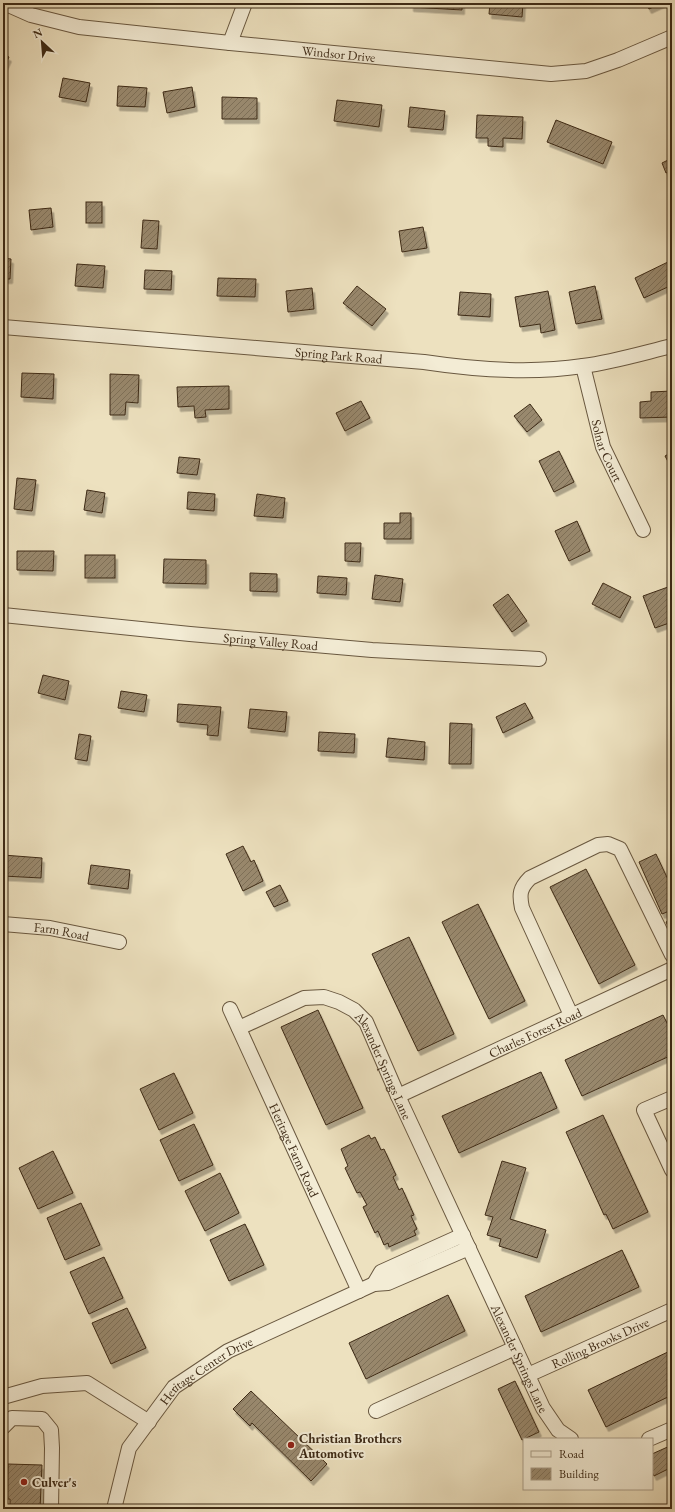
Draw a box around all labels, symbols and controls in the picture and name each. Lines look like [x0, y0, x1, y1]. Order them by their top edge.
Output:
north arrow [22, 22, 62, 62]
text: N [31, 25, 45, 41]
street label: Windsor Drive [301, 41, 376, 65]
street label: Spring Park Road [295, 343, 384, 367]
street label: Solnar Court [588, 418, 627, 484]
street label: Spring Valley Road [223, 628, 319, 654]
street label: Farm Road [33, 918, 91, 944]
street label: Charles Forest Road [486, 1003, 585, 1061]
street label: Alexander Springs Lane [351, 1007, 416, 1122]
street label: Heritage Farm Road [266, 1100, 324, 1200]
street label: Alexander Springs Lane [487, 1300, 552, 1416]
street label: Rolling Brooks Drive [548, 1313, 652, 1372]
street label: Heritage Center Drive [155, 1332, 255, 1408]
place label: Christian Brothers Automotive [298, 1430, 402, 1462]
legend [523, 1438, 653, 1490]
marker: Christian Brothers Automotive [286, 1440, 296, 1450]
text: Road [559, 1446, 585, 1462]
text: Building [559, 1466, 600, 1482]
place label: Culver's [32, 1474, 77, 1491]
marker: Culver's [19, 1477, 29, 1487]

